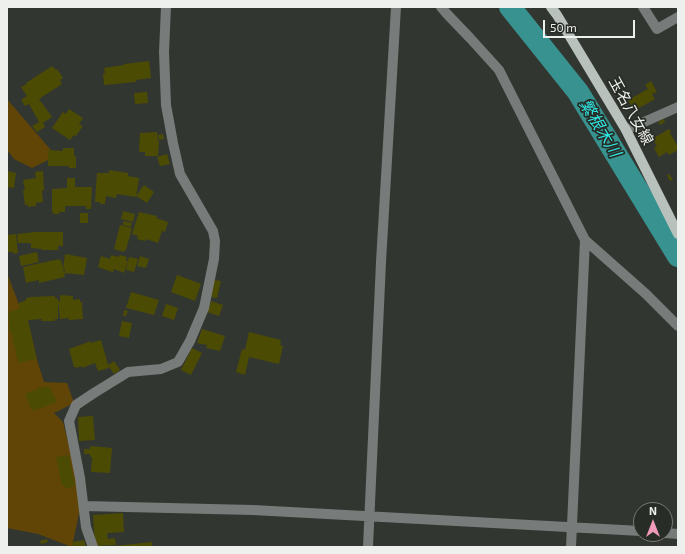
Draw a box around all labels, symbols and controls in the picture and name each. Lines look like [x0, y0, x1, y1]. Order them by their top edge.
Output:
scale bar [545, 12, 637, 38]
text: 50 m [550, 20, 577, 34]
street label: 玉名八女線 [605, 74, 657, 148]
water label: 繁根木川 [575, 96, 625, 160]
north arrow [633, 502, 673, 542]
text: N [649, 504, 657, 517]

